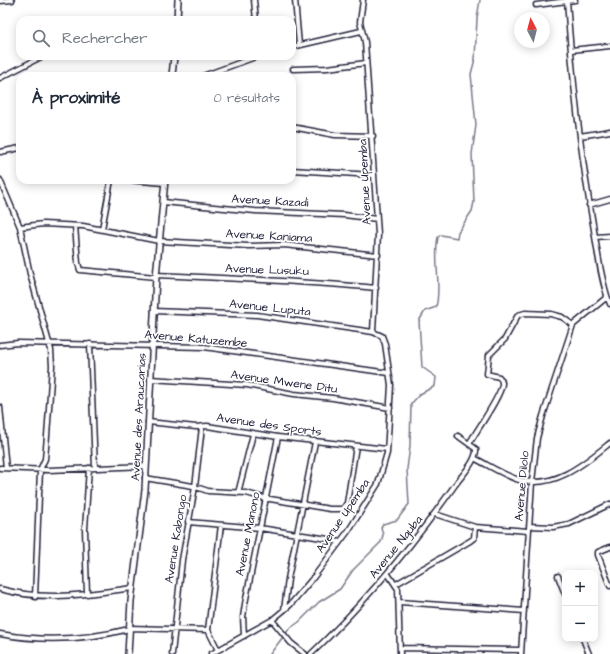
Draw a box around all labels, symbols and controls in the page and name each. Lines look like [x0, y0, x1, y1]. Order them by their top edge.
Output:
north arrow [514, 12, 550, 48]
search box [16, 16, 296, 60]
icon: search [30, 27, 52, 49]
text: Rechercher [62, 28, 147, 49]
text: À proximité [32, 86, 121, 110]
text: 0 résultats [214, 89, 280, 107]
street label: Avenue Upemba [354, 139, 376, 225]
street label: Avenue Kazadi [231, 190, 309, 212]
street label: Avenue Kaniama [225, 225, 313, 247]
street label: Avenue Lusuku [225, 260, 309, 280]
street label: Avenue Luputa [228, 295, 312, 321]
street label: Avenue Katuzembe [144, 326, 249, 352]
street label: Avenue des Araucarias [127, 353, 151, 481]
street label: Avenue Mwene Ditu [229, 366, 339, 398]
street label: Avenue des Sports [215, 409, 323, 441]
street label: Avenue Dilolo [510, 450, 534, 522]
street label: Avenue Upemba [312, 476, 374, 556]
street label: Avenue Manono [232, 490, 265, 578]
street label: Avenue Kabongo [161, 493, 192, 585]
street label: Avenue Nguba [365, 512, 427, 583]
map controls [562, 570, 598, 642]
button: + [562, 570, 598, 606]
button: − [562, 606, 598, 642]

